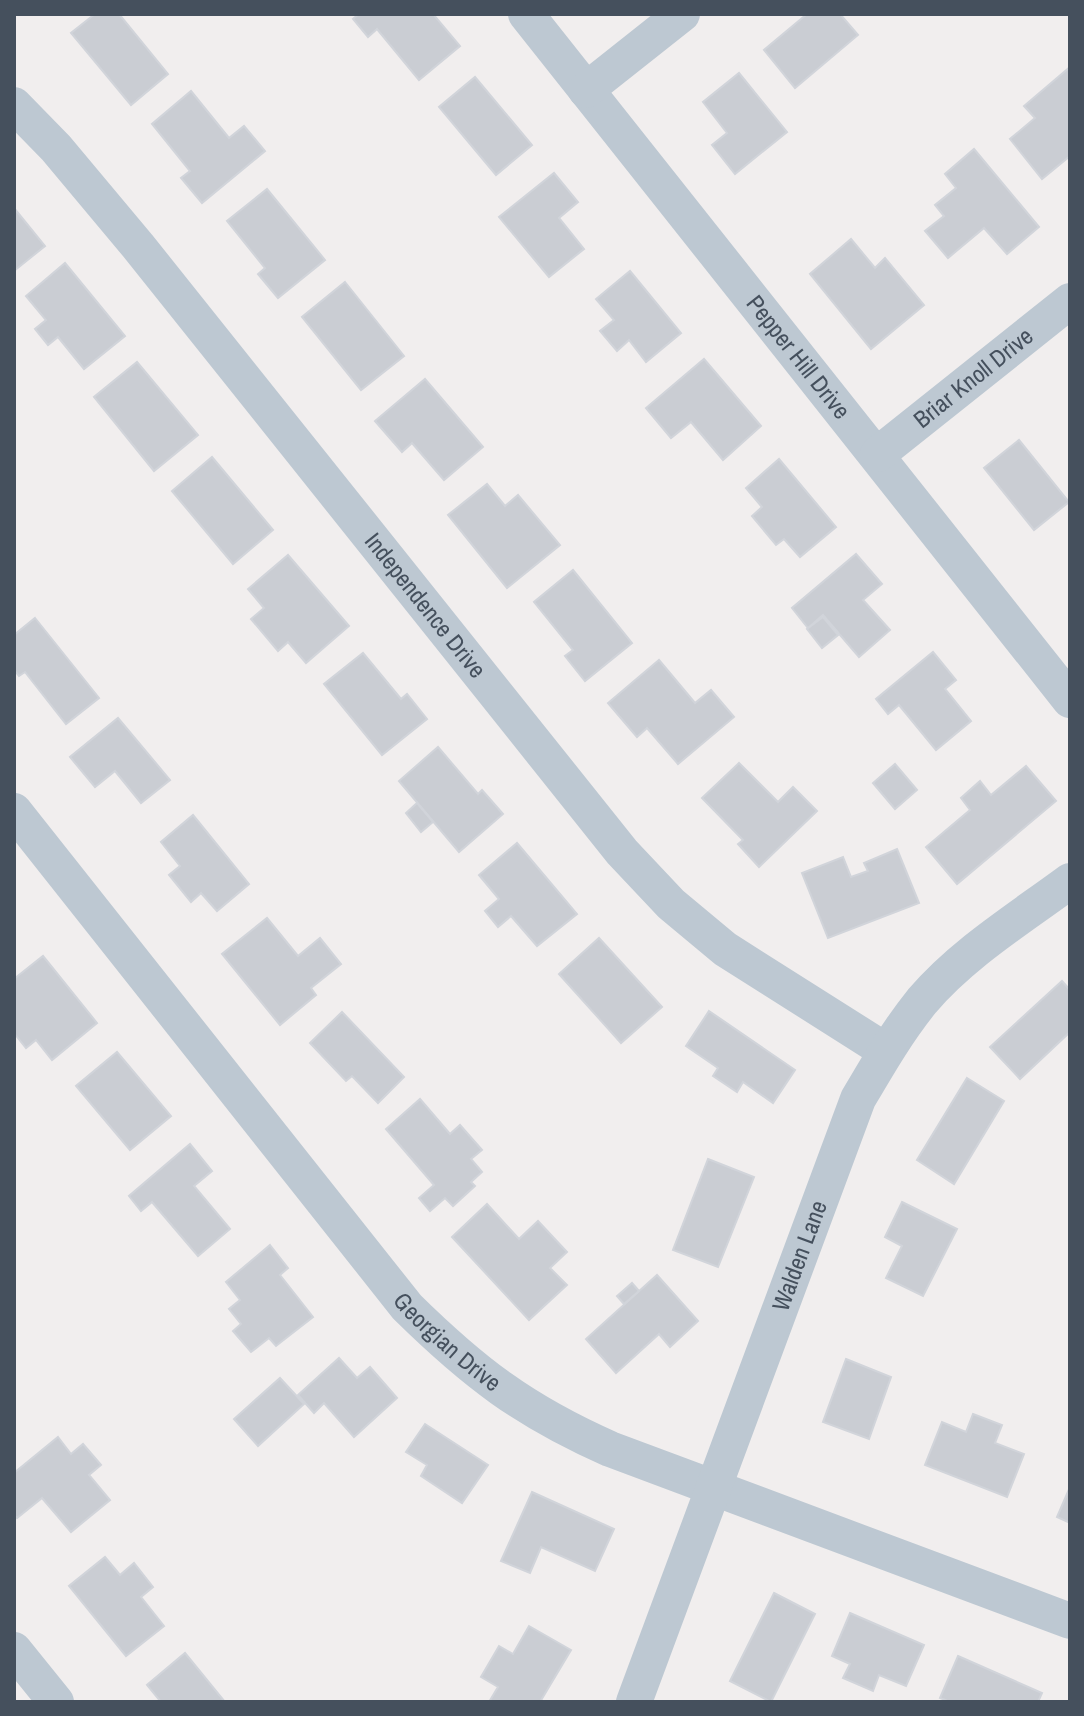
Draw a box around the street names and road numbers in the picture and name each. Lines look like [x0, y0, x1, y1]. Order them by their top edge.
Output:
street label: Pepper Hill Drive [740, 288, 858, 425]
street label: Briar Knoll Drive [906, 320, 1039, 435]
street label: Independence Drive [358, 526, 494, 684]
street label: Walden Lane [764, 1196, 834, 1315]
street label: Georgian Drive [386, 1285, 508, 1398]

